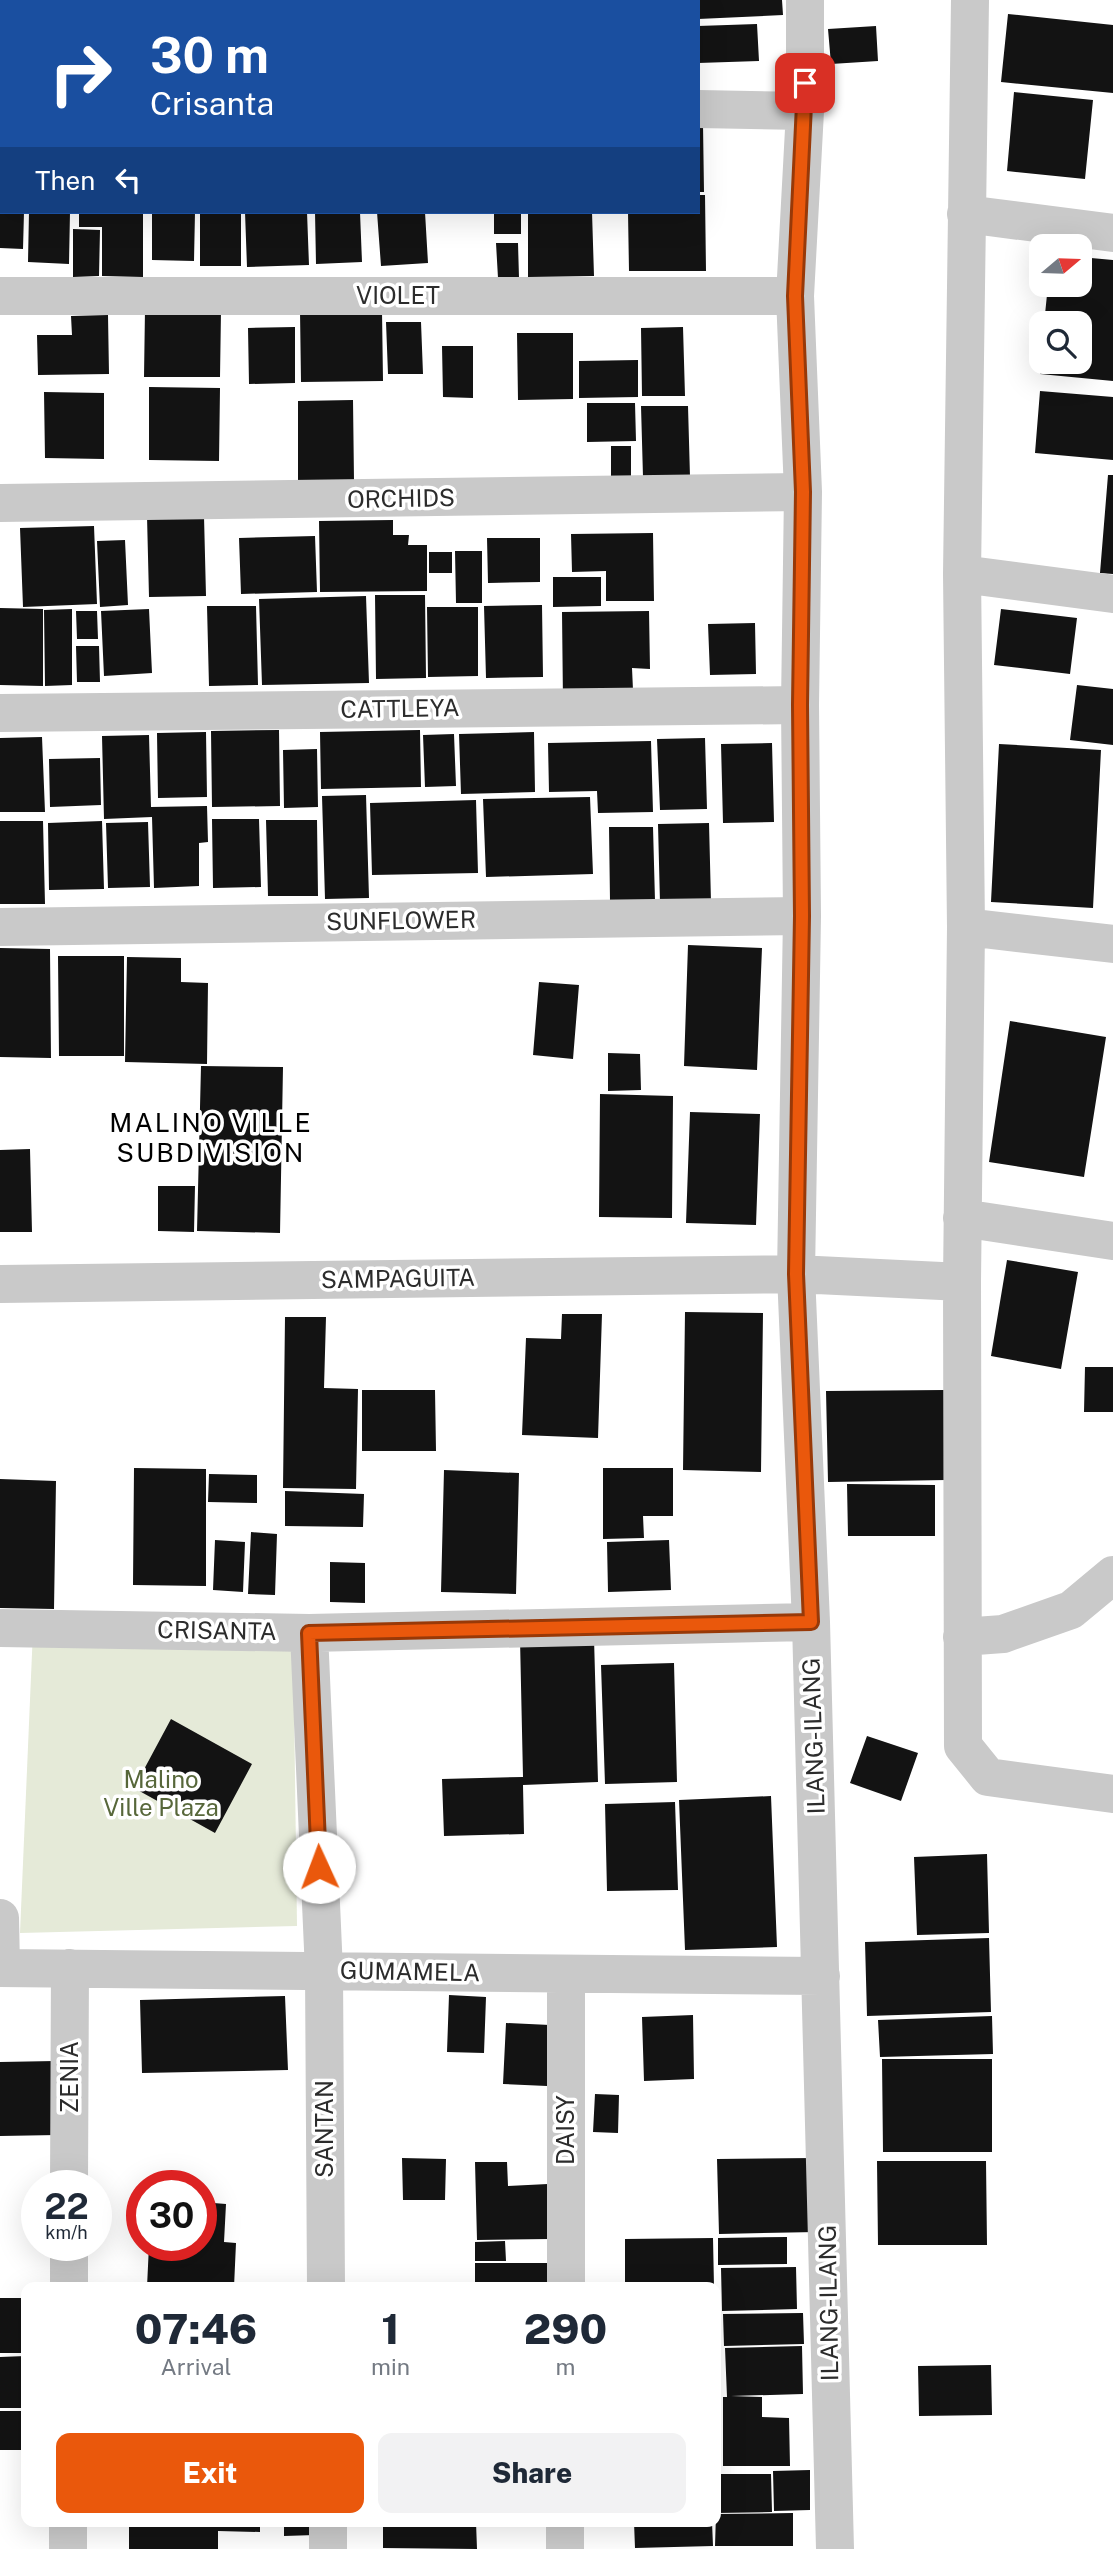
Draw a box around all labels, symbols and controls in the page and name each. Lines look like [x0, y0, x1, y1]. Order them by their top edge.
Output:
text: 30 m [150, 26, 269, 84]
icon: right [35, 28, 126, 119]
pin [775, 53, 835, 113]
icon: arrive [786, 64, 824, 102]
text: Crisanta [150, 85, 274, 122]
icon: left [109, 161, 147, 199]
text: Then [35, 165, 95, 196]
north arrow [1029, 234, 1092, 298]
map controls [1029, 234, 1092, 374]
street label: VIOLET [356, 281, 440, 309]
button: search [1029, 311, 1092, 374]
street label: ORCHIDS [347, 483, 455, 513]
street label: CATTLEYA [340, 693, 460, 723]
street label: SUNFLOWER [326, 905, 476, 935]
district label: MALINO VILLE SUBDIVISION [109, 1107, 313, 1168]
street label: SAMPAGUITA [321, 1263, 475, 1293]
street label: CRISANTA [157, 1615, 277, 1645]
street label: ILANG-ILANG [796, 1657, 830, 1815]
park label: Malino Ville Plaza [103, 1765, 219, 1821]
position arrow [282, 1830, 356, 1904]
street label: GUMAMELA [340, 1956, 480, 1986]
street label: ZENIA [55, 2041, 83, 2113]
street label: SANTAN [310, 2080, 338, 2178]
street label: DAISY [551, 2095, 579, 2165]
speed limit sign: 30 [126, 2170, 217, 2261]
text: 22 [44, 2186, 89, 2227]
text: km/h [45, 2222, 88, 2243]
street label: ILANG-ILANG [813, 2225, 843, 2382]
text: 07:46 [135, 2304, 257, 2353]
text: 1 [381, 2304, 400, 2353]
text: 290 [524, 2304, 607, 2353]
text: Arrival [161, 2353, 232, 2380]
text: min [371, 2353, 410, 2380]
text: m [556, 2353, 575, 2380]
button: Exit [56, 2433, 364, 2513]
button: Share [378, 2433, 686, 2513]

